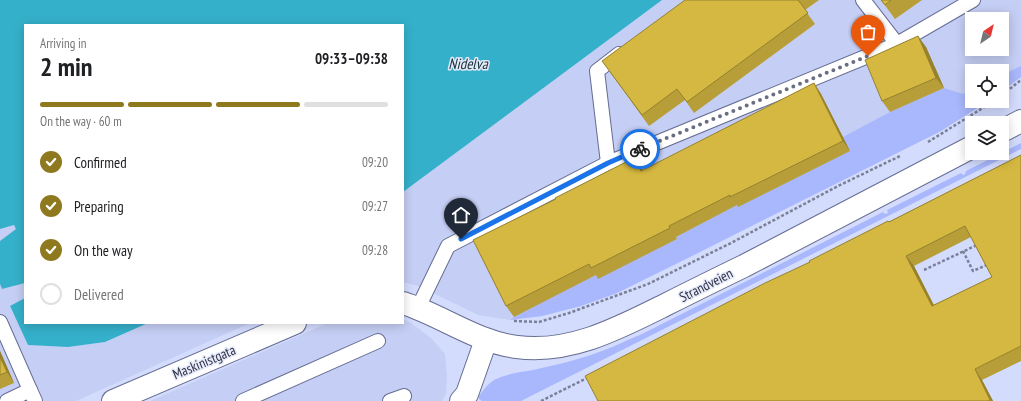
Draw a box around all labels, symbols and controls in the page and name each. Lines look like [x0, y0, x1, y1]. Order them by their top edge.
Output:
north arrow [965, 12, 1009, 56]
map controls [965, 12, 1009, 160]
pin [851, 15, 885, 56]
icon: bag [857, 21, 879, 43]
text: Arriving in [40, 35, 87, 52]
text: 09:33–09:38 [315, 49, 388, 68]
text: 2 min [40, 50, 93, 83]
water label: Nidelva [448, 54, 489, 73]
button: locate [965, 64, 1009, 108]
text: On the way · 60 m [40, 113, 122, 130]
button: layers [965, 116, 1009, 160]
courier [620, 129, 660, 169]
icon: bike [629, 138, 651, 160]
icon: check [40, 151, 62, 173]
text: Confirmed [74, 153, 127, 172]
text: 09:20 [362, 154, 388, 171]
icon: check [40, 195, 62, 217]
text: Preparing [74, 197, 124, 216]
text: 09:27 [362, 198, 388, 215]
pin [444, 198, 478, 239]
icon: home [450, 204, 472, 226]
icon: check [40, 239, 62, 261]
text: On the way [74, 241, 133, 260]
text: 09:28 [362, 242, 388, 259]
street label: Strandveien [676, 264, 736, 306]
text: Delivered [74, 285, 124, 304]
street label: Maskinistgata [170, 341, 238, 383]

